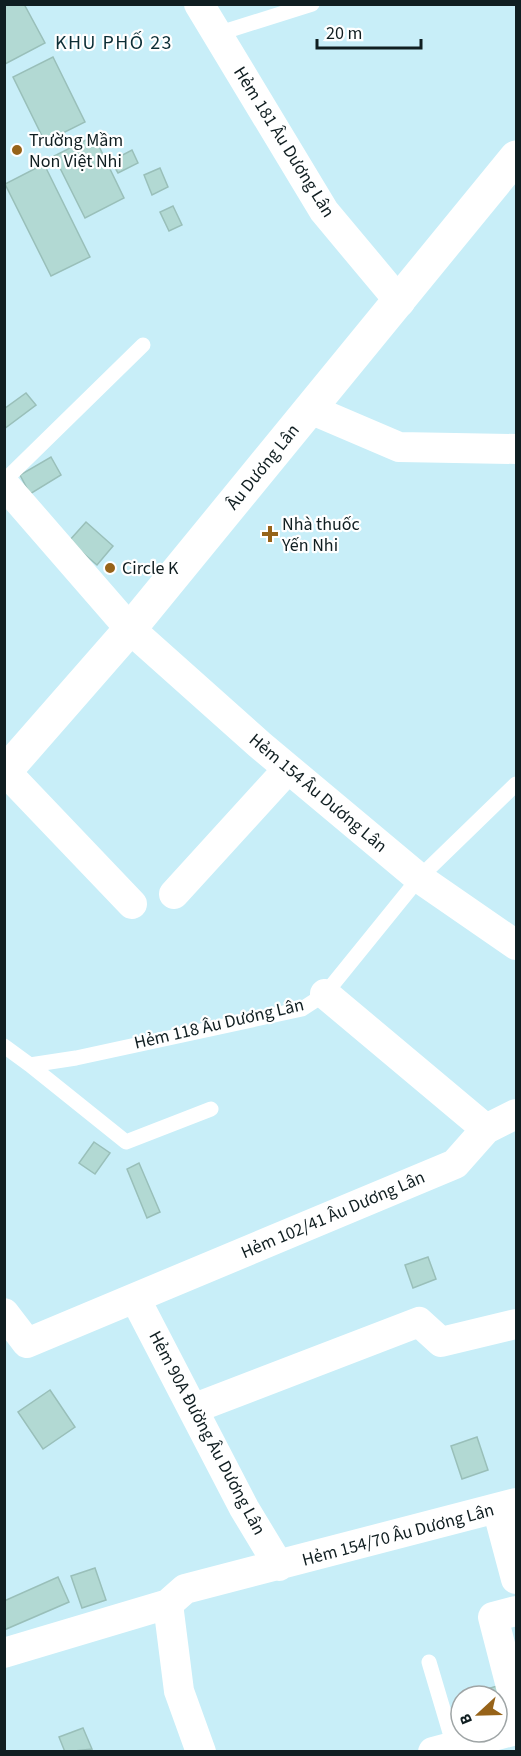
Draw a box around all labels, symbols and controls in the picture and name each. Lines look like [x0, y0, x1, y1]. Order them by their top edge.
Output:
scale bar [317, 12, 420, 50]
text: 20 m [326, 21, 362, 46]
district label: KHU PHỐ 23 [55, 29, 173, 57]
street label: Hẻm 181 Âu Dương Lân [227, 62, 341, 222]
place label: Trường Mầm Non Việt Nhi [29, 128, 123, 174]
marker: Trường Mầm Non Việt Nhi [10, 143, 24, 157]
street label: Âu Dương Lân [221, 419, 305, 515]
place label: Nhà thuốc Yến Nhi [281, 512, 360, 558]
marker: Nhà thuốc Yến Nhi [263, 527, 277, 541]
place label: Circle K [122, 556, 179, 581]
marker: Circle K [103, 561, 117, 575]
street label: Hẻm 154 Âu Dương Lân [244, 728, 392, 858]
street label: Hẻm 118 Âu Dương Lân [132, 992, 306, 1056]
street label: Hẻm 102/41 Âu Dương Lân [237, 1165, 429, 1265]
street label: Hẻm 90A Đường Âu Dương Lân [142, 1327, 272, 1539]
street label: Hẻm 154/70 Âu Dương Lân [299, 1497, 497, 1573]
north arrow [449, 1684, 509, 1744]
text: B [454, 1710, 478, 1728]

